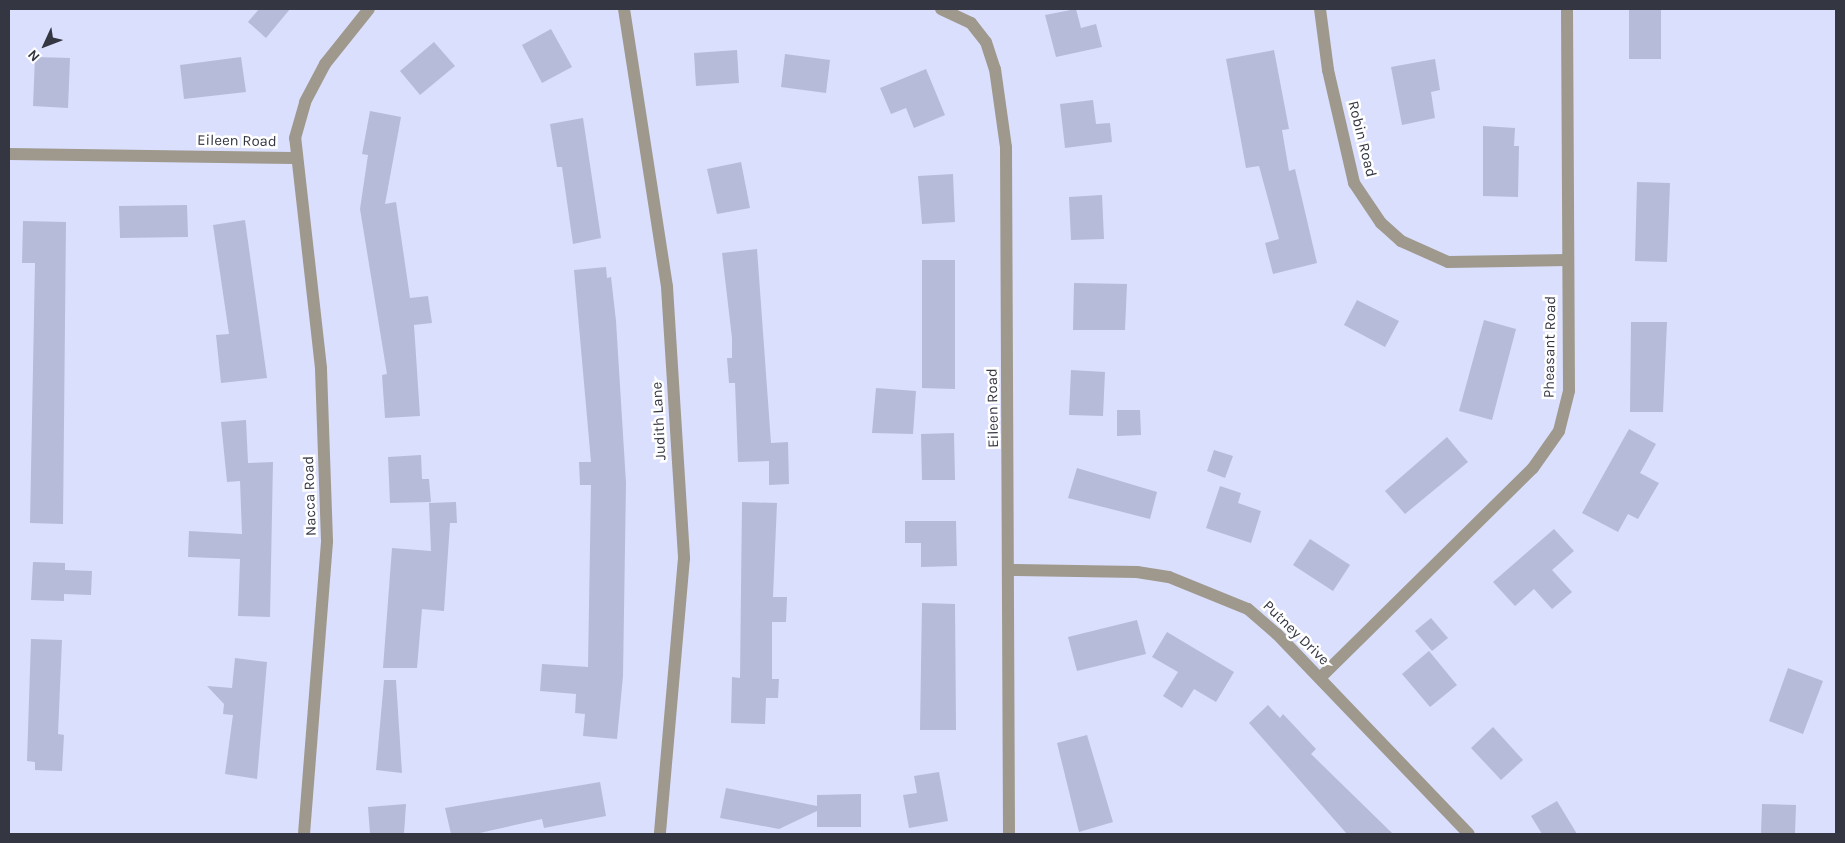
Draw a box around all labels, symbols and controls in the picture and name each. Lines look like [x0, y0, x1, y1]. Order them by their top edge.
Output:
north arrow [20, 20, 70, 70]
text: N [24, 46, 43, 65]
street label: Robin Road [1344, 99, 1380, 179]
street label: Eileen Road [197, 131, 277, 151]
street label: Pheasant Road [1540, 296, 1560, 398]
street label: Eileen Road [983, 368, 1003, 448]
street label: Judith Lane [648, 381, 670, 461]
street label: Nacca Road [300, 456, 320, 536]
street label: Putney Drive [1259, 597, 1333, 669]

